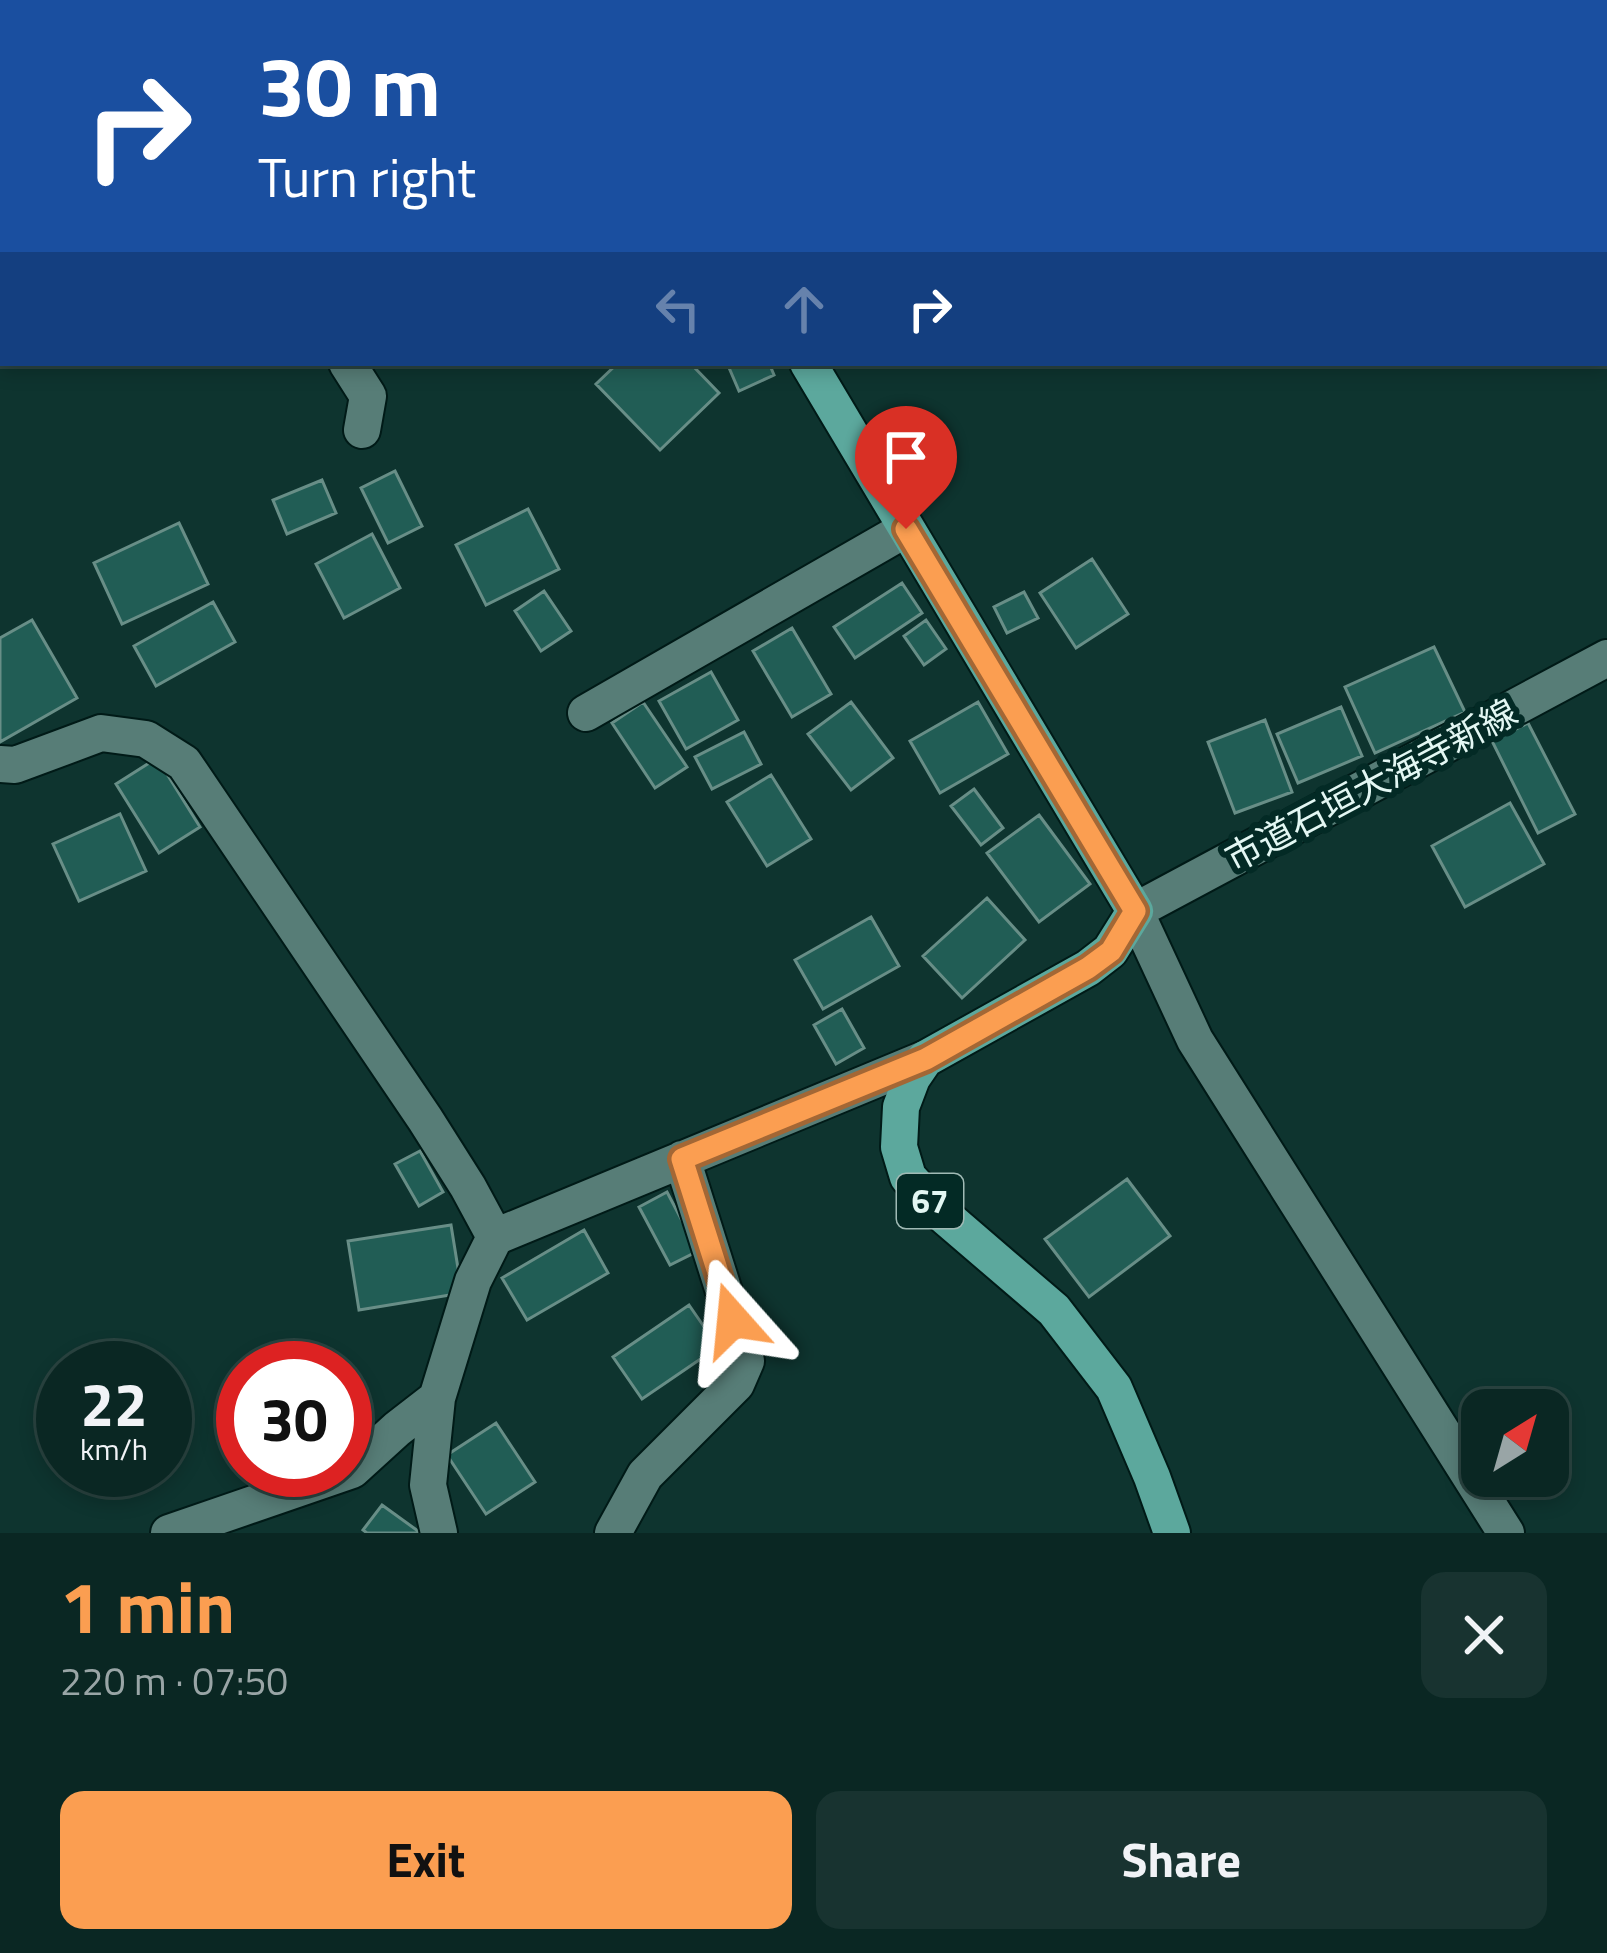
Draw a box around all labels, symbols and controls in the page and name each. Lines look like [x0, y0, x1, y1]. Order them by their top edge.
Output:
text: 30 m [258, 21, 441, 149]
icon: right [60, 48, 216, 204]
text: Turn right [258, 136, 476, 218]
icon: left [645, 276, 711, 342]
icon: ahead [771, 276, 837, 342]
icon: right [897, 276, 963, 342]
pin [855, 406, 957, 529]
icon: arrive [873, 424, 939, 490]
street label: 市道石垣大海寺新線 [1215, 684, 1527, 885]
road number: 67 [897, 1174, 963, 1228]
position arrow [670, 1257, 796, 1383]
speed limit sign: 30 [216, 1341, 372, 1497]
text: 22 [80, 1358, 148, 1449]
north arrow [1461, 1389, 1569, 1497]
map controls [1461, 1389, 1569, 1497]
text: km/h [80, 1426, 148, 1472]
text: 1 min [60, 1551, 235, 1661]
button: close [1421, 1572, 1547, 1698]
text: 220 m · 07:50 [60, 1651, 288, 1710]
button: Exit [60, 1791, 792, 1929]
button: Share [816, 1791, 1547, 1929]

